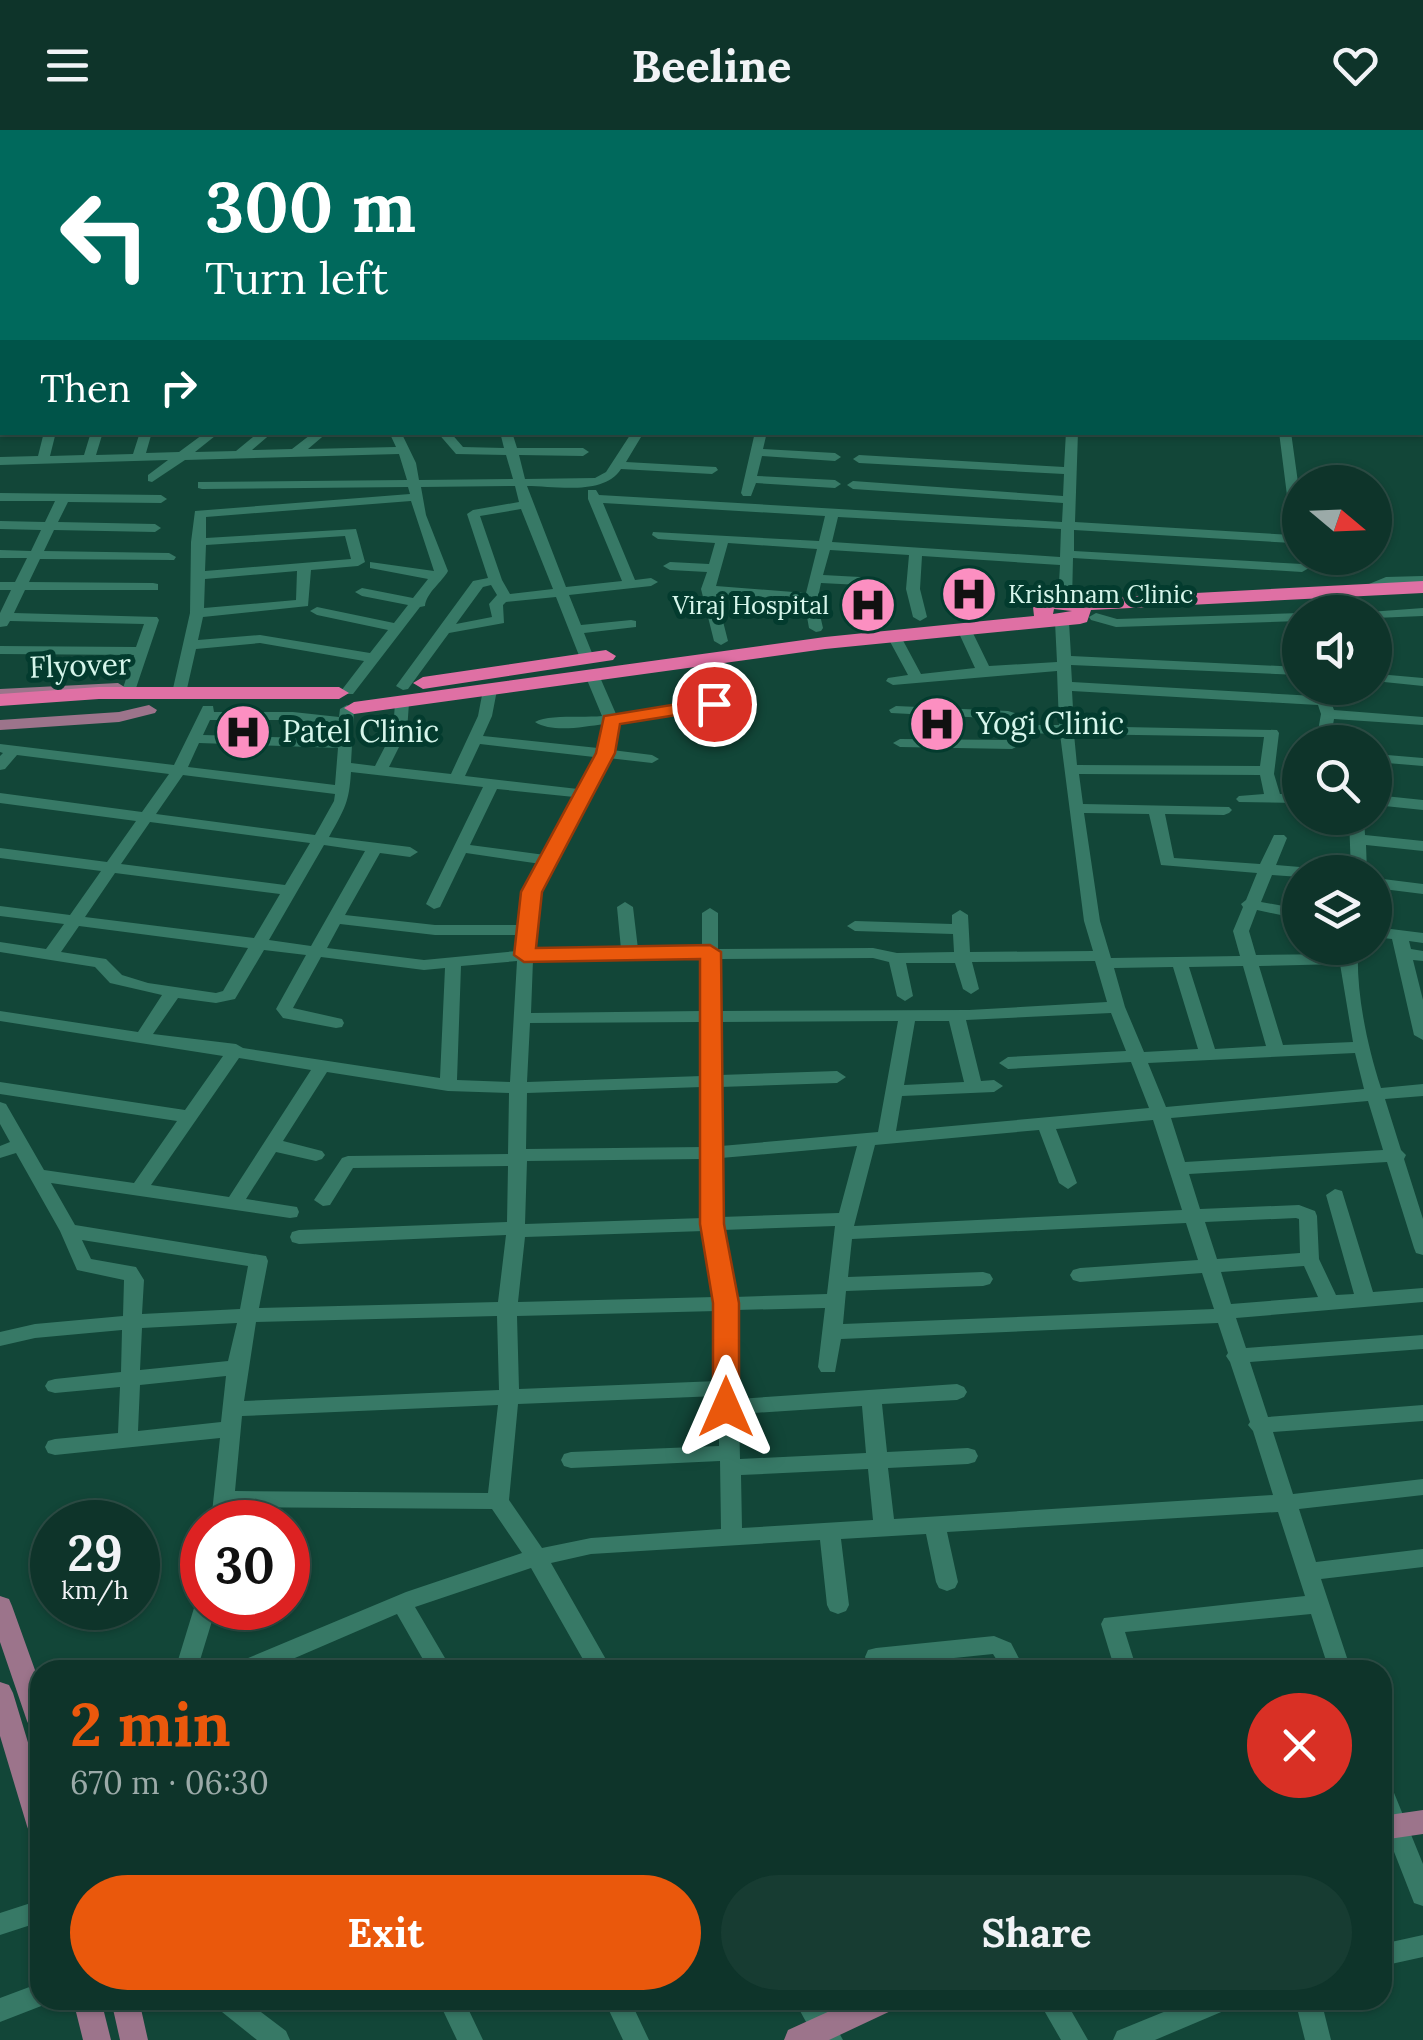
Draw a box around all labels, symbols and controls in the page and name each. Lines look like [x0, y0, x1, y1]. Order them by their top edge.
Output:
text: Beeline [632, 37, 791, 94]
icon: menu [40, 38, 95, 93]
icon: heart [1328, 38, 1383, 93]
text: 300 m [205, 162, 416, 251]
icon: left [40, 170, 170, 300]
text: Turn left [205, 249, 388, 306]
icon: right [151, 360, 206, 415]
text: Then [40, 364, 131, 412]
north arrow [1282, 465, 1392, 575]
map controls [1282, 465, 1392, 965]
hospital icon: Krishnam Clinic [939, 564, 999, 624]
hospital icon: Viraj Hospital [838, 575, 898, 635]
place label: Krishnam Clinic [1008, 578, 1193, 610]
place label: Viraj Hospital [671, 589, 829, 621]
button: sound [1282, 595, 1392, 705]
street label: Flyover [29, 644, 131, 687]
pin [672, 662, 757, 747]
icon: arrive [687, 677, 742, 732]
hospital icon: Yogi Clinic [907, 694, 967, 754]
hospital icon: Patel Clinic [213, 702, 273, 762]
place label: Yogi Clinic [975, 704, 1124, 743]
place label: Patel Clinic [282, 712, 439, 750]
button: search [1282, 725, 1392, 835]
button: layers [1282, 855, 1392, 965]
position arrow [674, 1355, 778, 1459]
speed limit sign: 30 [180, 1500, 310, 1630]
text: 29 [67, 1521, 123, 1585]
text: km/h [61, 1574, 129, 1606]
text: 2 min [70, 1686, 231, 1762]
button: close [1247, 1693, 1352, 1798]
text: 670 m · 06:30 [70, 1762, 269, 1803]
button: Exit [70, 1875, 701, 1990]
button: Share [721, 1875, 1352, 1990]

